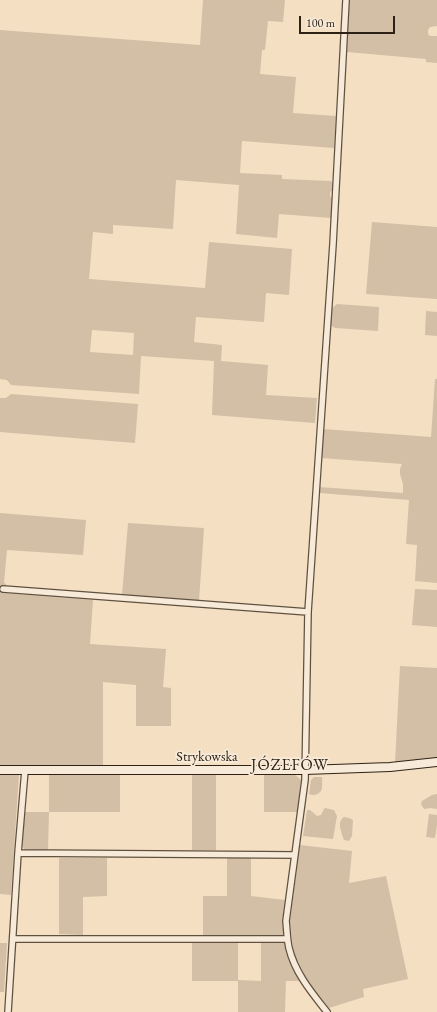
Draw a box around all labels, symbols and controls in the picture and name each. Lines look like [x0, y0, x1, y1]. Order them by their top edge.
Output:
scale bar [301, 8, 397, 34]
text: 100 m [306, 15, 335, 31]
street label: Strykowska [176, 749, 238, 765]
district label: JÓZEFÓW [251, 756, 329, 776]

